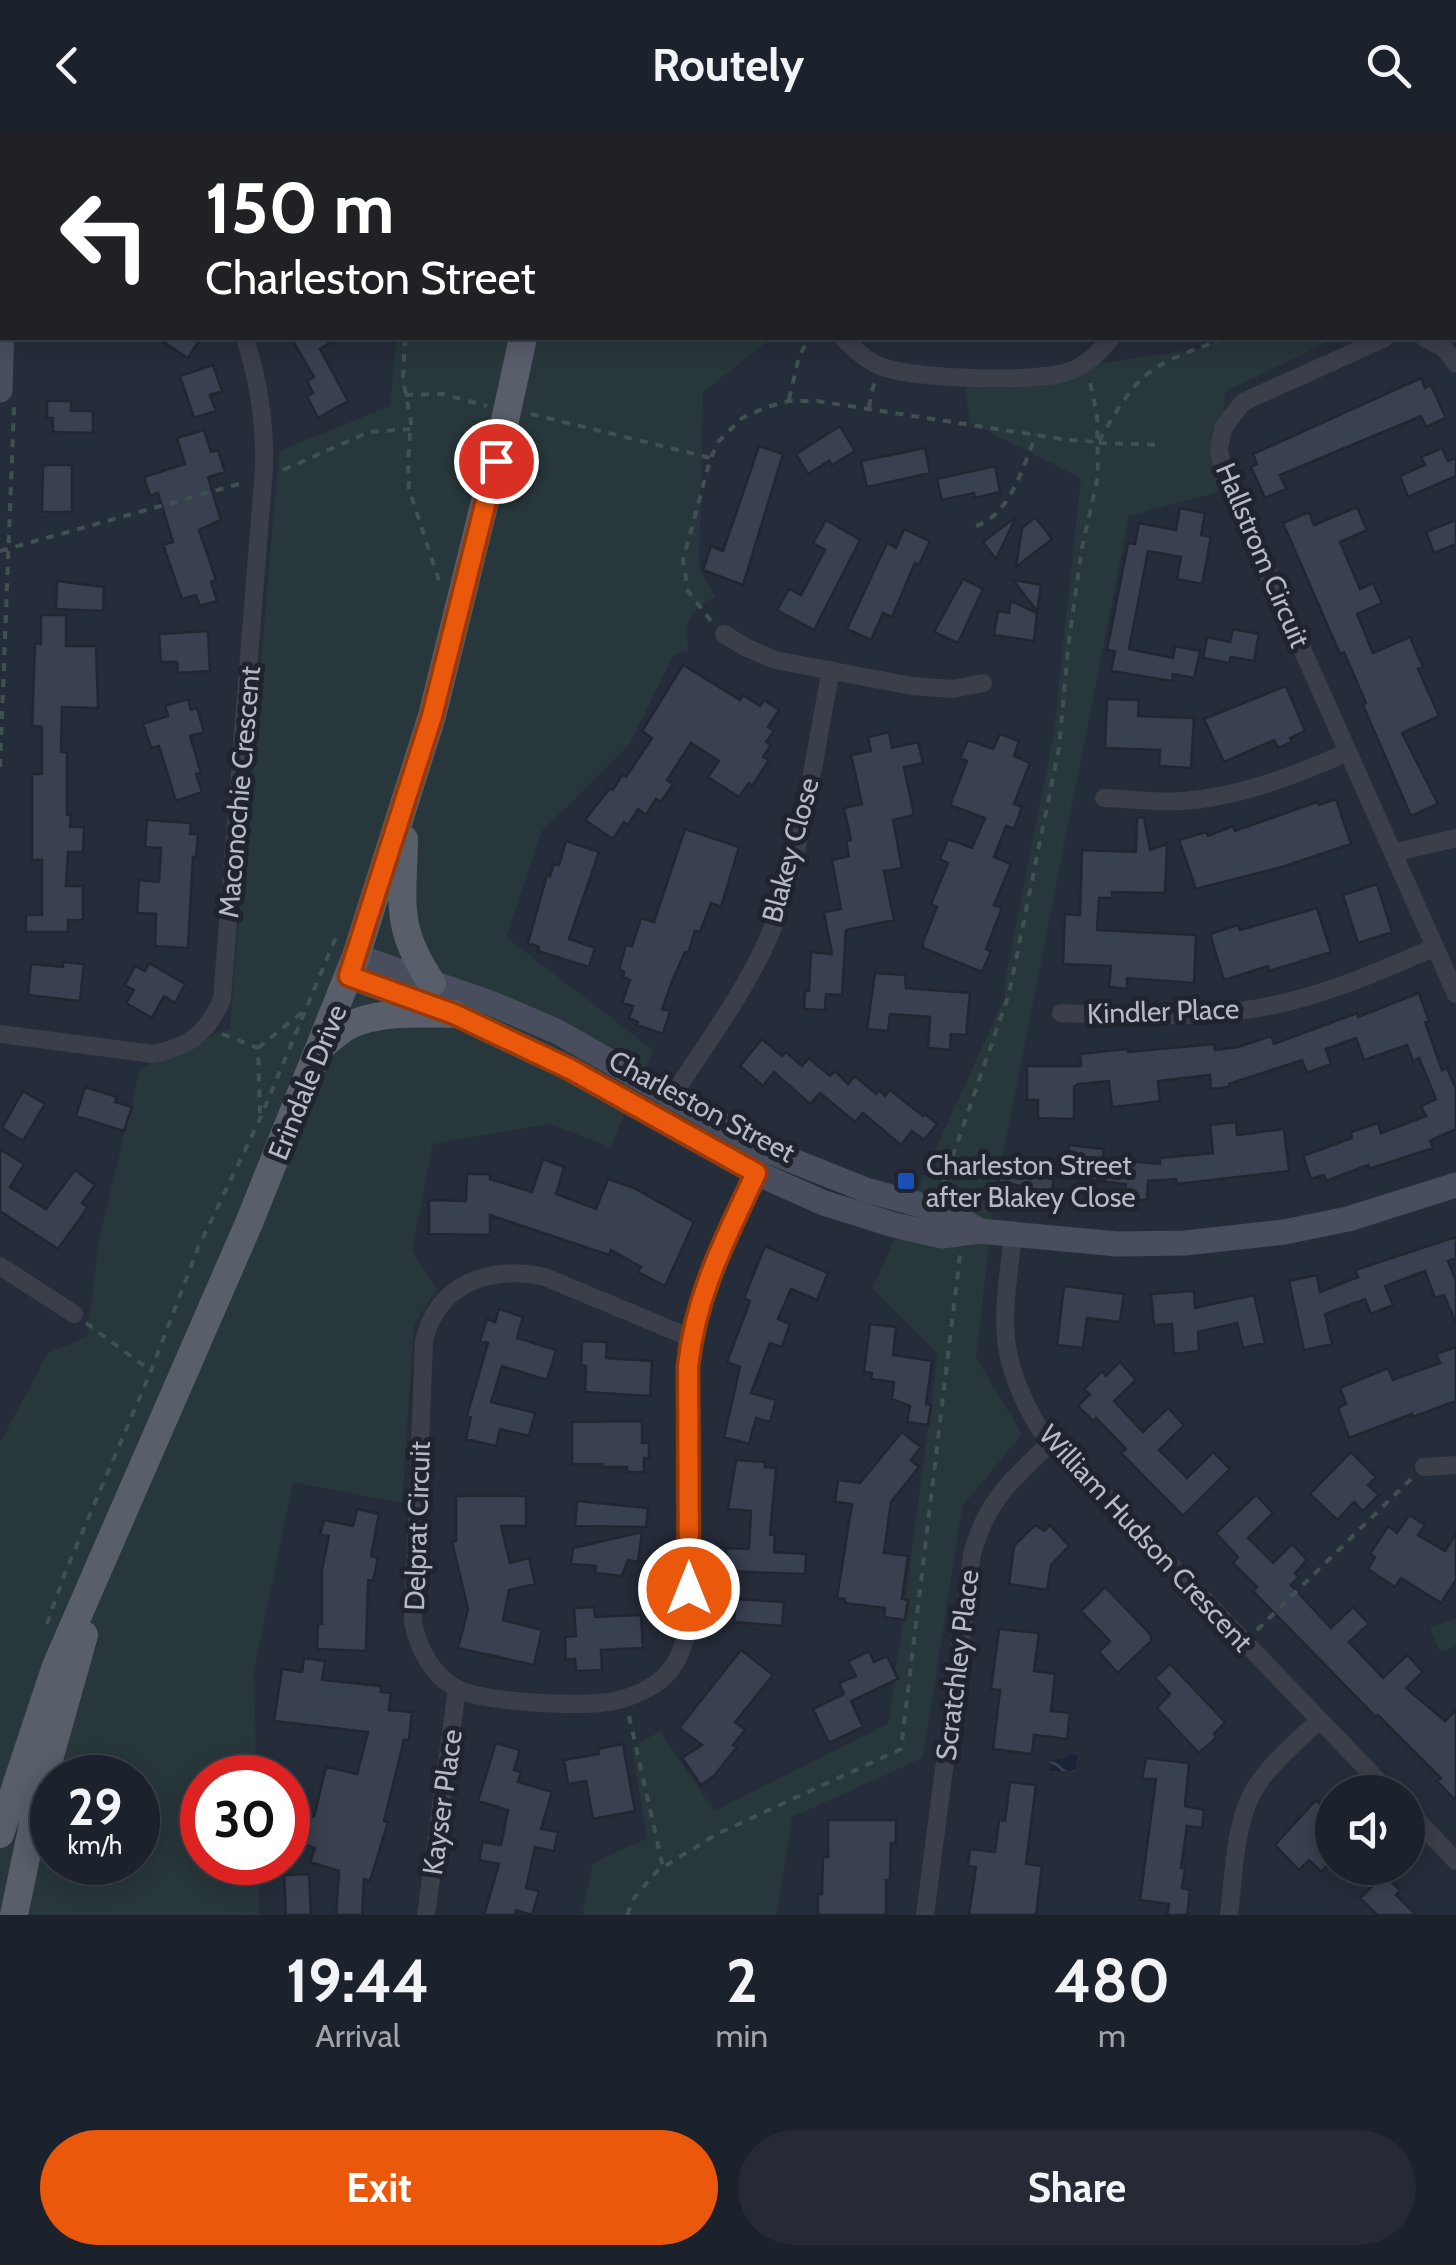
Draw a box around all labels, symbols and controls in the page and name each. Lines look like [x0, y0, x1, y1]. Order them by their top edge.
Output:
icon: back [40, 38, 95, 93]
text: Routely [652, 38, 804, 92]
icon: search [1361, 38, 1416, 93]
text: 150 m [205, 165, 394, 251]
icon: left [40, 170, 170, 300]
text: Charleston Street [205, 251, 536, 305]
pin [454, 419, 539, 504]
icon: arrive [469, 434, 524, 489]
street label: Hallstrom Circuit [1209, 458, 1317, 652]
street label: Maconochie Crescent [211, 665, 267, 919]
street label: Blakey Close [754, 774, 826, 926]
street label: Kindler Place [1086, 991, 1240, 1031]
street label: Erindale Drive [260, 999, 354, 1165]
street label: Charleston Street [603, 1043, 801, 1169]
place label: Charleston Street after Blakey Close [926, 1148, 1136, 1214]
marker: Charleston Street after Blakey Close [895, 1170, 917, 1192]
street label: William Hudson Crescent [1032, 1418, 1260, 1658]
street label: Delprat Circuit [397, 1441, 437, 1611]
position arrow [637, 1537, 741, 1641]
street label: Scratchley Place [928, 1568, 986, 1762]
street label: Kayser Place [415, 1727, 469, 1877]
speed limit sign: 30 [180, 1755, 310, 1885]
map controls [1315, 1775, 1425, 1885]
button: sound [1315, 1775, 1425, 1885]
text: 29 [68, 1777, 122, 1838]
text: km/h [68, 1830, 122, 1860]
text: 19:44 [286, 1944, 430, 2017]
text: 2 [726, 1944, 758, 2017]
text: 480 [1054, 1944, 1170, 2017]
text: Arrival [315, 2016, 400, 2055]
text: min [716, 2016, 768, 2055]
text: m [1098, 2016, 1126, 2055]
button: Exit [40, 2130, 718, 2245]
button: Share [738, 2130, 1416, 2245]

